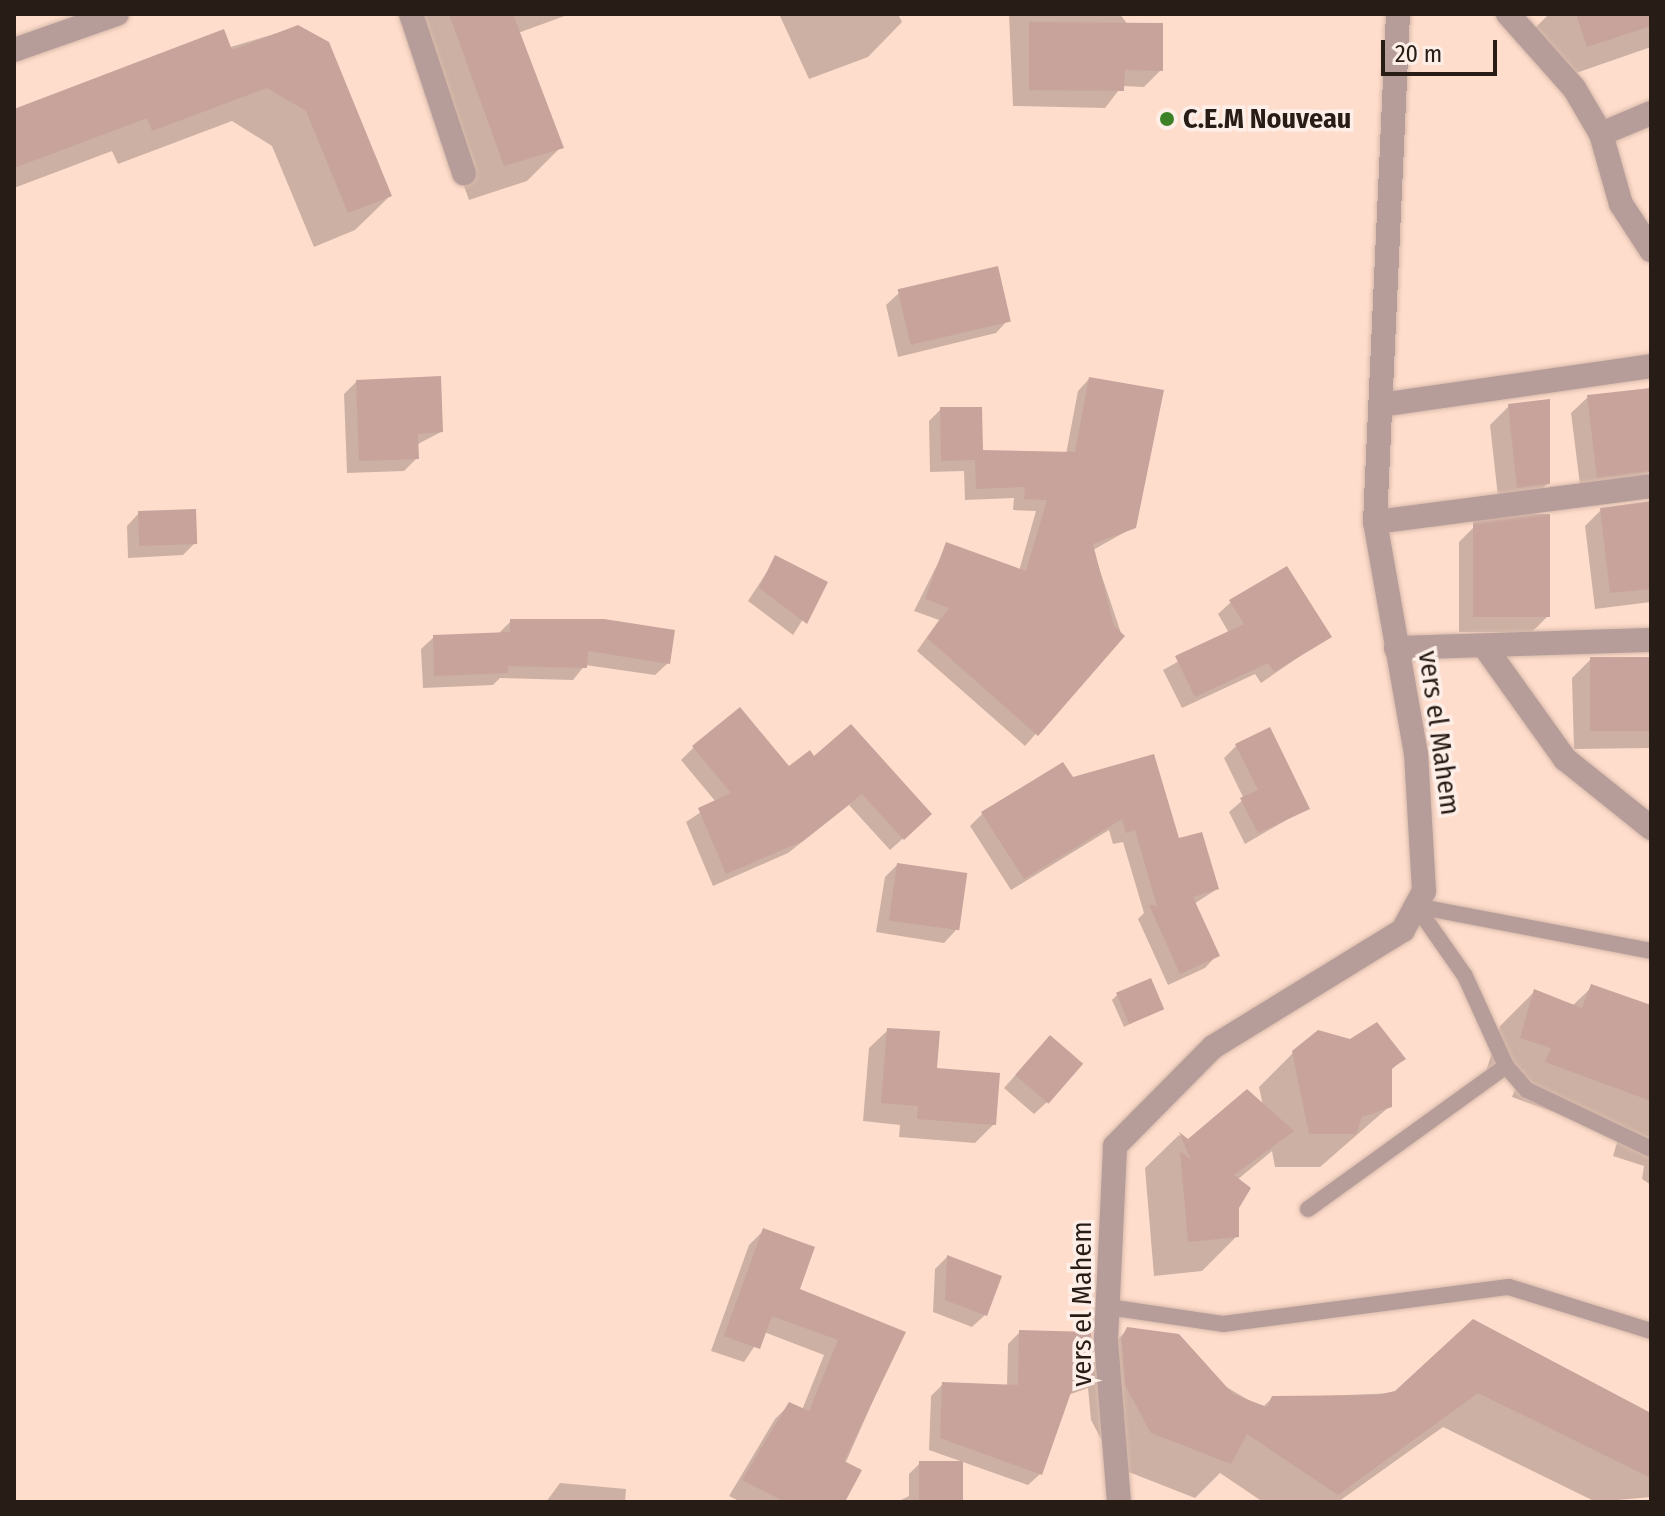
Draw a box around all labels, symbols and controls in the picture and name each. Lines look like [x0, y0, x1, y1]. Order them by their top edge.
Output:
scale bar [1385, 24, 1501, 74]
text: 20 m [1395, 40, 1442, 68]
place label: C.E.M Nouveau [1183, 102, 1351, 136]
marker: C.E.M Nouveau [1158, 110, 1176, 128]
street label: vers el Mahem [1411, 649, 1467, 817]
street label: vers el Mahem [1065, 1221, 1099, 1387]

